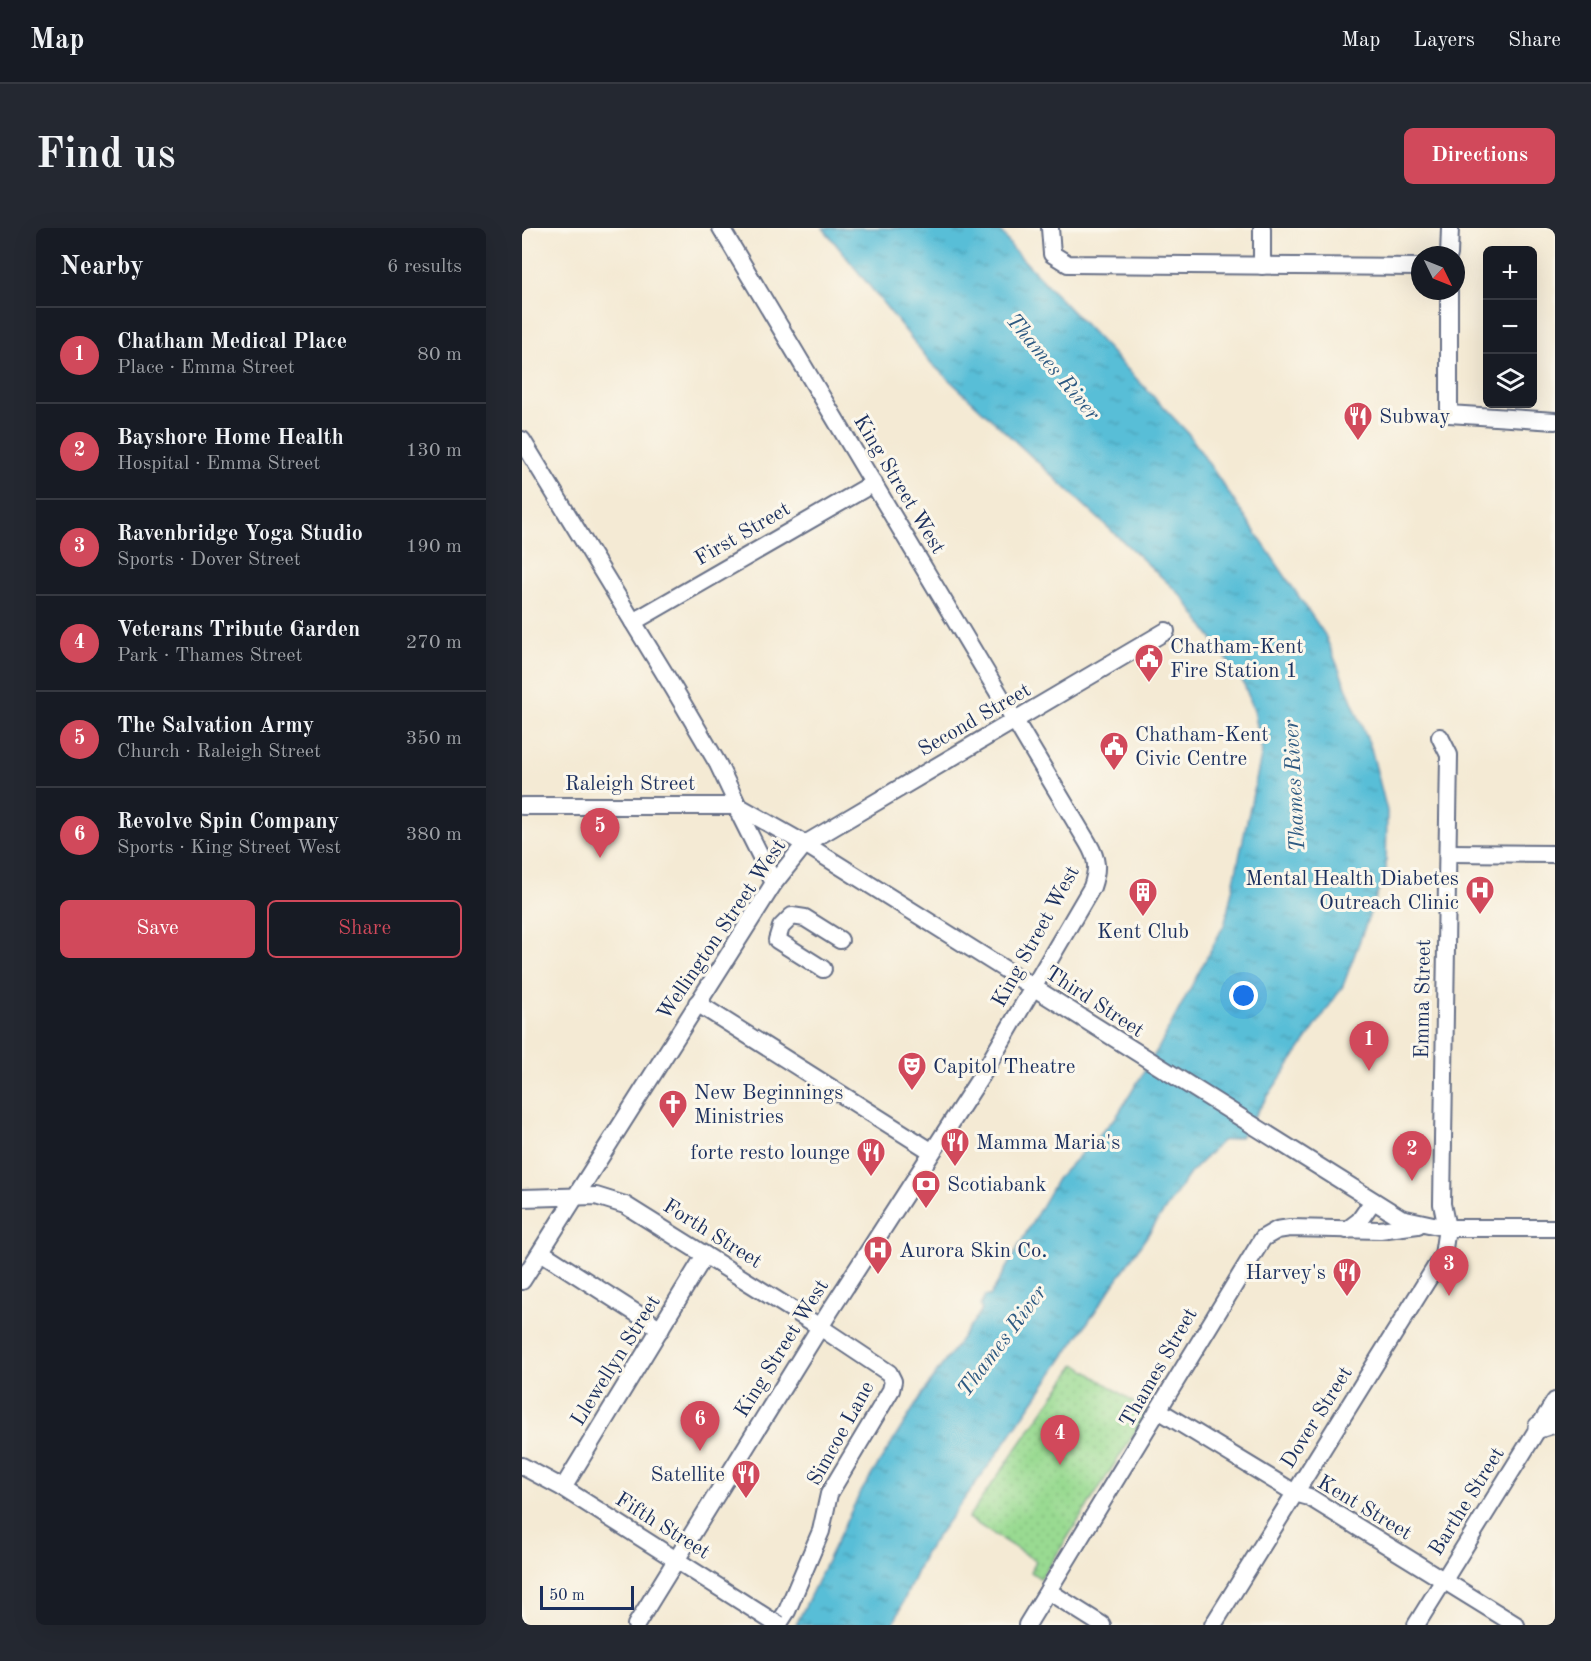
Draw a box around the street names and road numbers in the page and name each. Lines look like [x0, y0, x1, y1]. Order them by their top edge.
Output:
street label: King Street West [849, 412, 948, 558]
street label: First Street [691, 499, 794, 570]
street label: Second Street [915, 680, 1035, 761]
street label: Raleigh Street [565, 774, 695, 795]
street label: Wellington Street West [654, 836, 790, 1024]
street label: King Street West [989, 862, 1084, 1011]
street label: Emma Street [1412, 939, 1435, 1059]
street label: Third Street [1041, 963, 1147, 1042]
street label: Forth Street [659, 1196, 765, 1273]
street label: King Street West [731, 1276, 833, 1421]
street label: Llewellyn Street [568, 1292, 665, 1430]
street label: Thames Street [1117, 1305, 1202, 1431]
street label: Dover Street [1278, 1363, 1357, 1472]
street label: Simcoe Lane [804, 1378, 879, 1490]
street label: Barthe Street [1426, 1444, 1509, 1560]
street label: Kent Street [1313, 1472, 1415, 1545]
street label: Fifth Street [611, 1489, 713, 1564]

